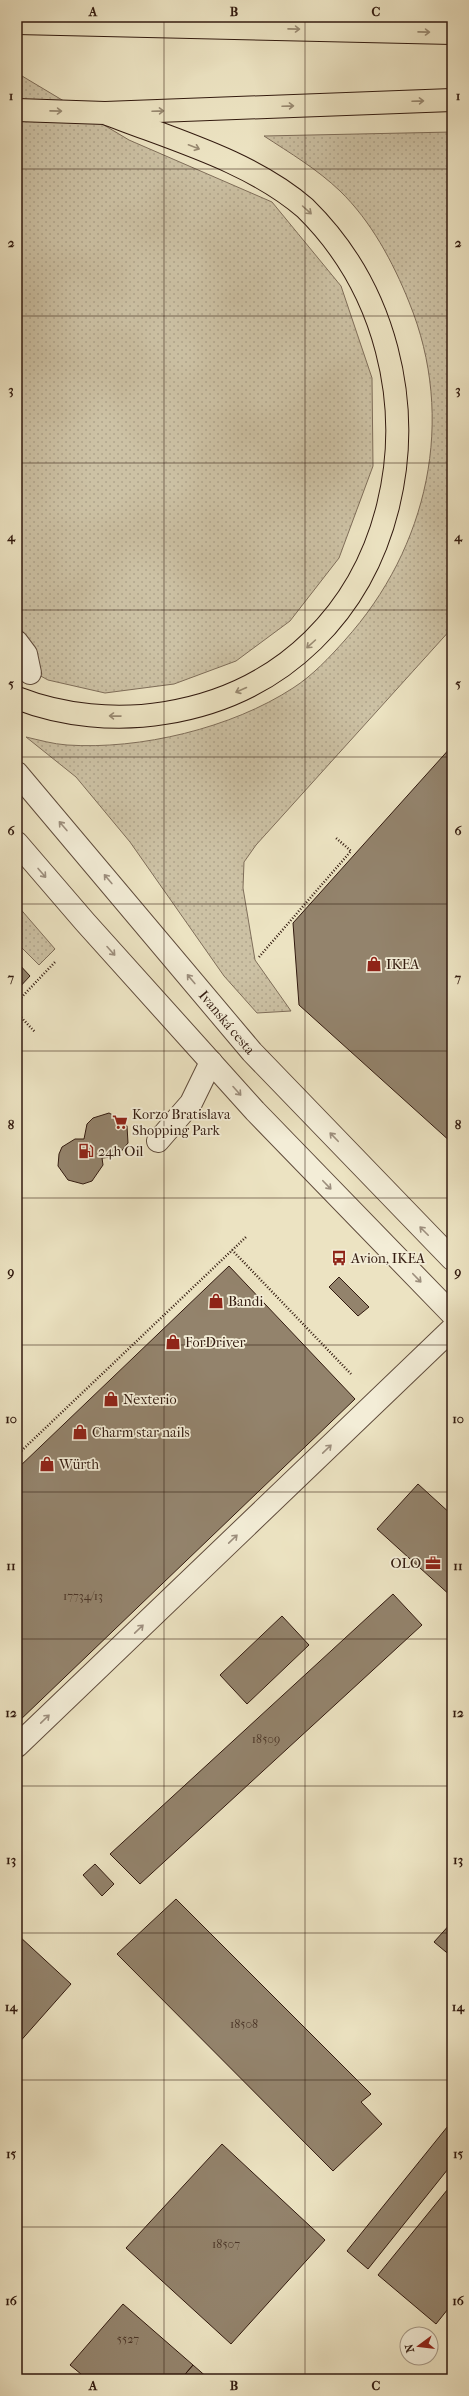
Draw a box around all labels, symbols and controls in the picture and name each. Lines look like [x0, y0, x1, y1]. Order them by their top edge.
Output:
text: A [88, 4, 98, 19]
text: B [230, 4, 239, 19]
text: C [372, 4, 381, 19]
one-way arrow [287, 26, 300, 33]
one-way arrow [417, 28, 430, 36]
text: 1 [9, 88, 14, 103]
text: 1 [456, 88, 461, 103]
one-way arrow [411, 97, 424, 105]
one-way arrow [281, 102, 294, 110]
one-way arrow [151, 107, 164, 114]
one-way arrow [49, 108, 62, 115]
one-way arrow [187, 144, 199, 152]
one-way arrow [302, 205, 312, 214]
text: 2 [8, 235, 15, 250]
text: 2 [455, 235, 462, 250]
text: 3 [8, 382, 14, 398]
text: 3 [455, 382, 461, 398]
text: 4 [6, 529, 16, 545]
text: 4 [453, 529, 463, 545]
one-way arrow [306, 639, 316, 648]
text: 5 [8, 676, 14, 691]
text: 5 [455, 676, 461, 691]
one-way arrow [235, 687, 247, 694]
one-way arrow [109, 713, 122, 720]
one-way arrow [58, 821, 67, 832]
text: 6 [7, 823, 15, 838]
text: 6 [454, 823, 462, 838]
one-way arrow [38, 867, 47, 878]
one-way arrow [103, 874, 112, 884]
one-way arrow [106, 946, 115, 956]
shop icon: IKEA [365, 955, 383, 973]
place label: IKEA [386, 956, 420, 973]
text: 7 [7, 970, 15, 985]
text: 7 [454, 970, 462, 985]
one-way arrow [186, 973, 195, 984]
street label: Ivanská cesta [195, 987, 259, 1058]
one-way arrow [232, 1086, 242, 1096]
place label: Korzo Bratislava Shopping Park [132, 1106, 231, 1139]
supermarket icon: Korzo Bratislava Shopping Park [111, 1113, 129, 1131]
text: 8 [8, 1117, 15, 1132]
text: 8 [455, 1117, 462, 1132]
one-way arrow [329, 1132, 339, 1142]
fuel station icon: 24h Oil [77, 1142, 95, 1160]
place label: 24h Oil [98, 1143, 144, 1160]
one-way arrow [322, 1180, 332, 1190]
one-way arrow [419, 1226, 429, 1236]
bus stop icon: Avion, IKEA [330, 1249, 348, 1267]
place label: Avion, IKEA [350, 1250, 426, 1267]
text: 9 [7, 1264, 15, 1280]
text: 9 [454, 1264, 462, 1280]
one-way arrow [412, 1273, 422, 1283]
shop icon: Bandi [207, 1292, 225, 1310]
place label: Bandi [228, 1293, 263, 1310]
shop icon: ForDriver [164, 1333, 182, 1351]
place label: ForDriver [185, 1334, 245, 1351]
shop icon: Nexterio [102, 1390, 120, 1408]
place label: Nexterio [123, 1391, 177, 1408]
text: 10 [5, 1411, 17, 1426]
text: 10 [452, 1411, 464, 1426]
shop icon: Charm star nails [71, 1423, 89, 1441]
place label: Charm star nails [92, 1424, 190, 1441]
one-way arrow [322, 1444, 332, 1454]
shop icon: Würth [38, 1455, 56, 1473]
place label: Würth [58, 1456, 99, 1473]
one-way arrow [228, 1534, 238, 1544]
office icon: OLO [424, 1554, 442, 1572]
place label: OLO [391, 1555, 421, 1572]
text: 11 [6, 1558, 16, 1573]
text: 11 [453, 1558, 463, 1573]
house number: 17734/13 [63, 1589, 103, 1603]
one-way arrow [134, 1624, 144, 1634]
text: 12 [5, 1705, 17, 1720]
text: 12 [452, 1705, 464, 1720]
one-way arrow [40, 1714, 50, 1724]
house number: 18509 [252, 1732, 280, 1746]
text: 13 [6, 1852, 16, 1868]
text: 13 [453, 1852, 463, 1868]
text: 14 [5, 1999, 18, 2015]
text: 14 [452, 1999, 465, 2015]
house number: 18508 [230, 2017, 258, 2031]
text: 15 [6, 2146, 16, 2161]
text: 15 [453, 2146, 463, 2161]
house number: 18507 [212, 2237, 240, 2251]
text: 16 [5, 2293, 18, 2308]
text: 16 [452, 2293, 465, 2308]
north arrow [399, 2326, 439, 2366]
house number: 5527 [117, 2332, 139, 2346]
text: N [402, 2342, 417, 2354]
text: A [88, 2378, 98, 2393]
text: B [230, 2378, 239, 2393]
text: C [372, 2378, 381, 2393]

